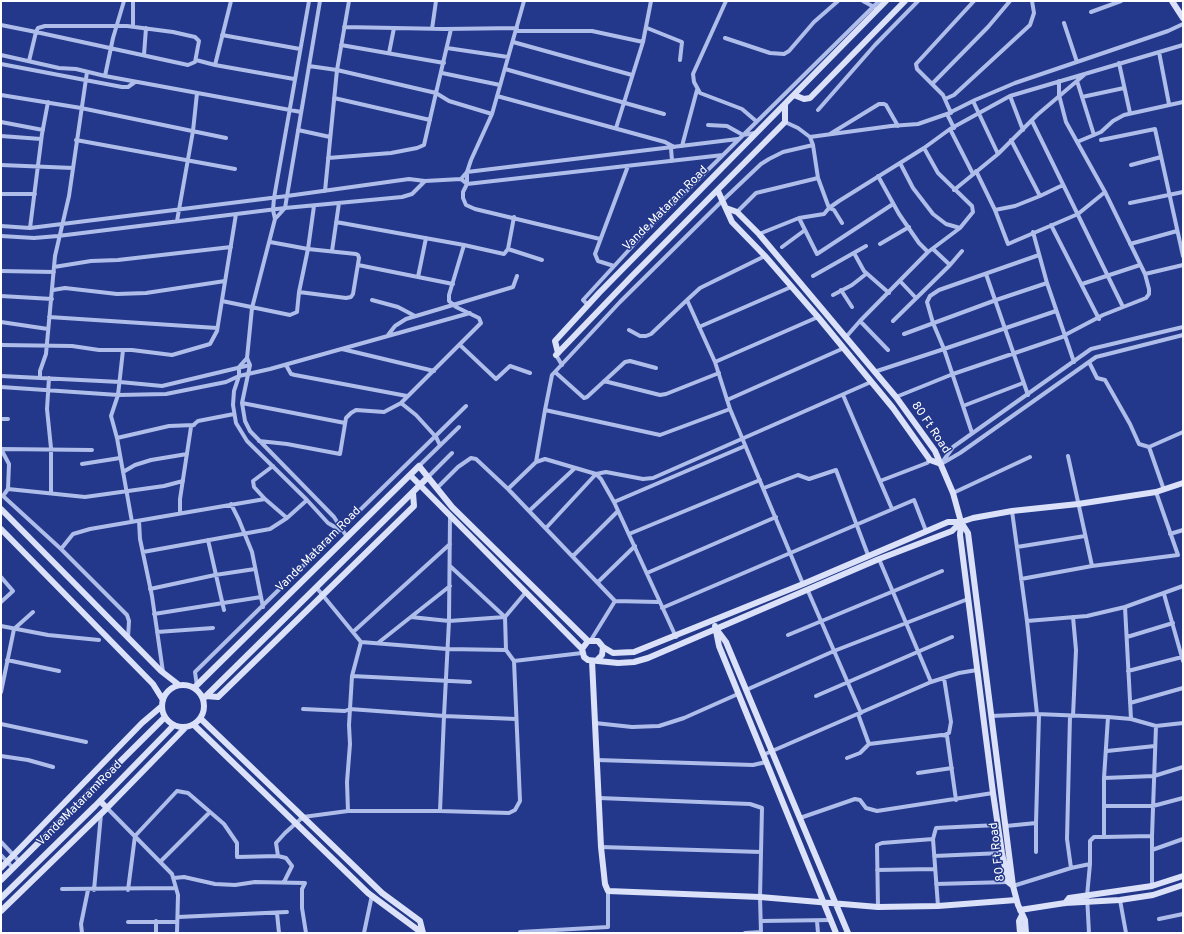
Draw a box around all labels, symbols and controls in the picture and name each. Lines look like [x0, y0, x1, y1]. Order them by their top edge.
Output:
street label: Vande Mataram Road [620, 163, 712, 255]
street label: 80 Ft Road [907, 399, 953, 457]
street label: Vande Mataram Road [273, 504, 365, 596]
street label: Vande Mataram Road [34, 758, 126, 850]
street label: 80 Ft Road [987, 822, 1009, 882]

